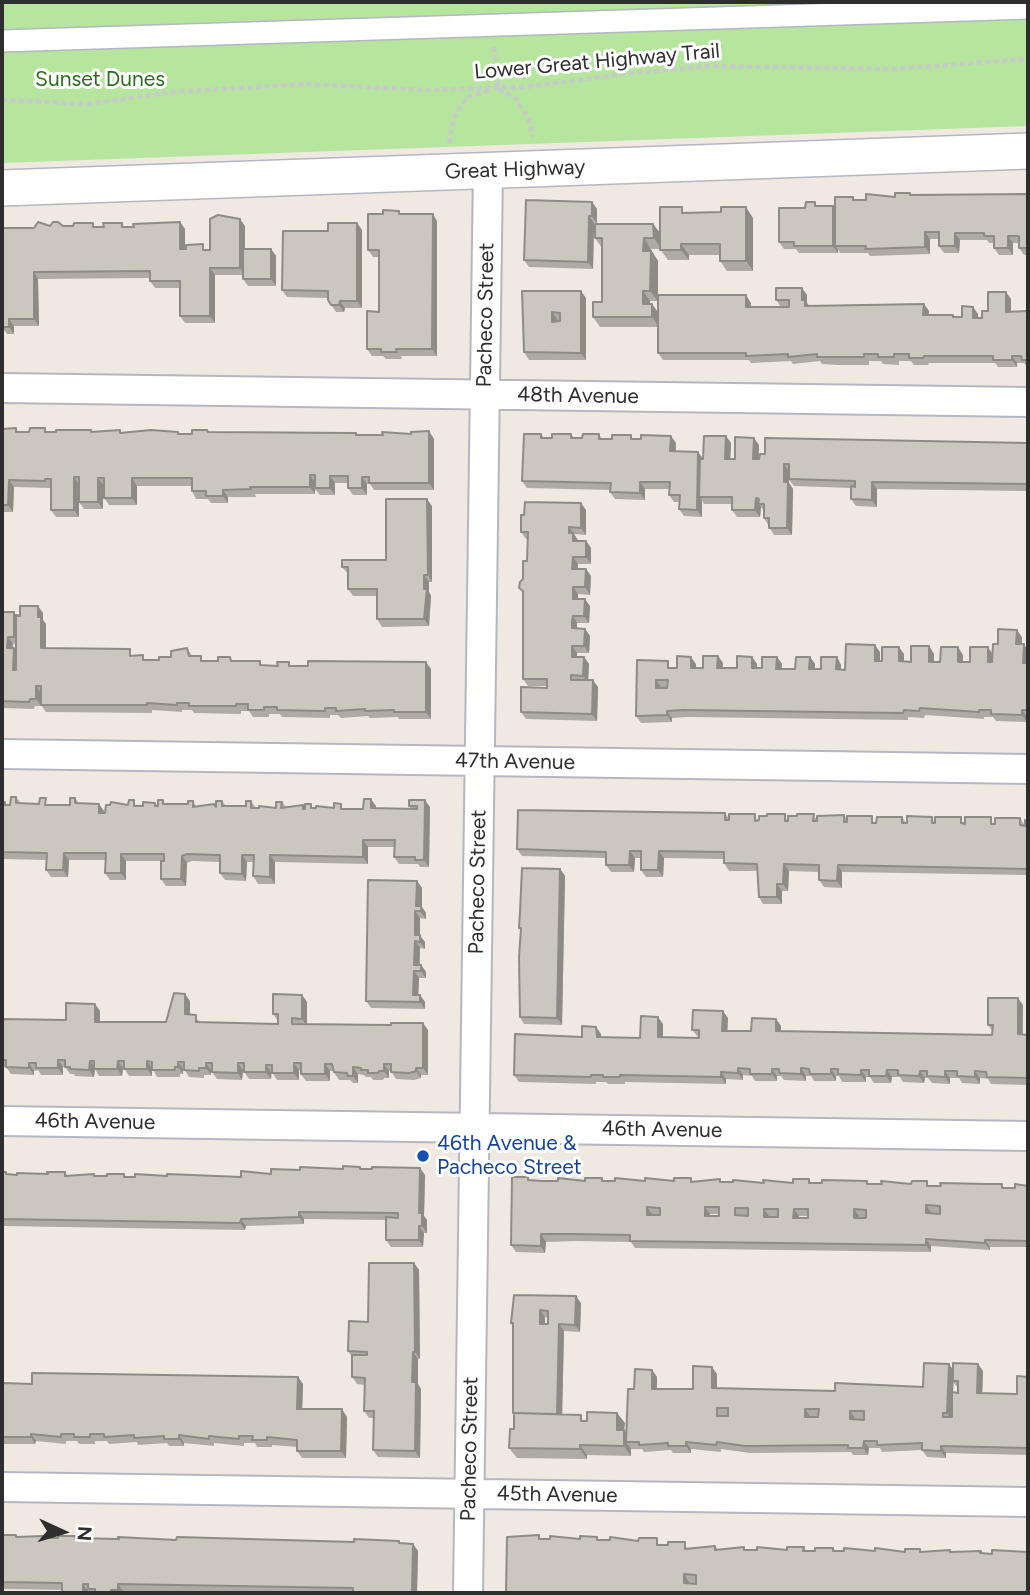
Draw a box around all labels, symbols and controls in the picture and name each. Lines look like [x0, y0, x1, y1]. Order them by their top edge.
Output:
street label: Lower Great Highway Trail [473, 39, 721, 85]
park label: Sunset Dunes [35, 67, 165, 93]
street label: Great Highway [444, 155, 586, 185]
street label: Pacheco Street [472, 242, 500, 388]
street label: 48th Avenue [517, 382, 639, 410]
street label: 47th Avenue [455, 748, 575, 776]
street label: Pacheco Street [464, 809, 492, 955]
street label: 46th Avenue [34, 1108, 156, 1136]
street label: 46th Avenue [601, 1116, 723, 1144]
place label: 46th Avenue & Pacheco Street [437, 1131, 582, 1181]
marker: 46th Avenue & Pacheco Street [415, 1148, 431, 1164]
street label: Pacheco Street [456, 1376, 484, 1522]
street label: 45th Avenue [496, 1481, 618, 1509]
north arrow [28, 1497, 98, 1567]
text: N [72, 1525, 96, 1542]

